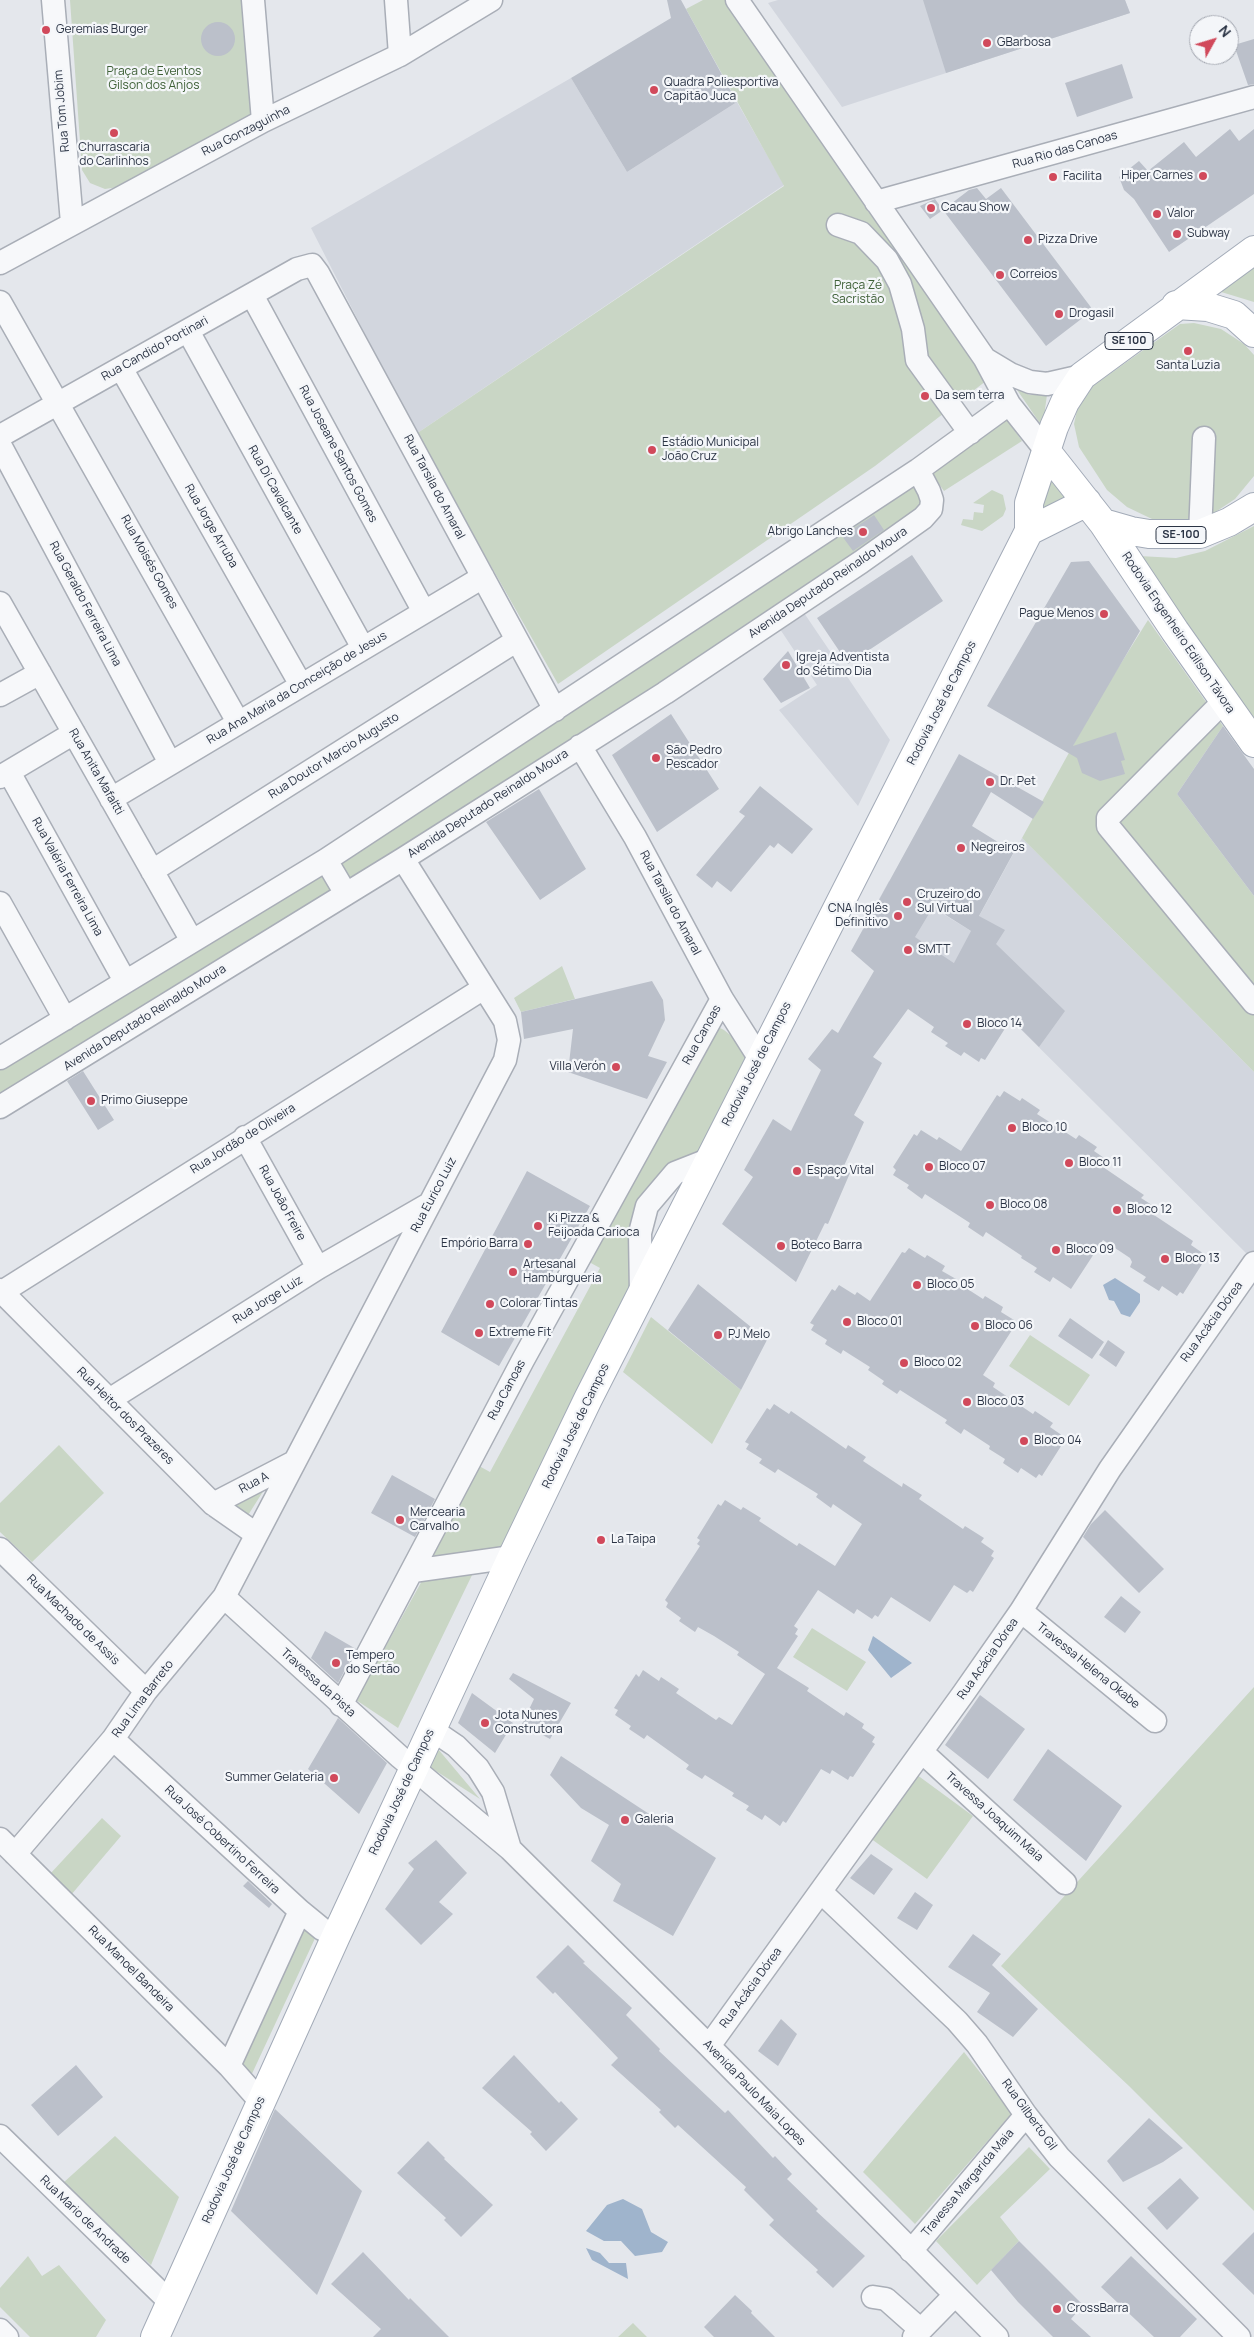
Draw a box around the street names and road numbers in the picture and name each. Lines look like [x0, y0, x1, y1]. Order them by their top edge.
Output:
street label: Rua Tom Jobim [51, 69, 73, 153]
street label: Rua Gonzaguinha [199, 103, 293, 159]
street label: Rua Rio das Canoas [1011, 128, 1119, 172]
street label: Rua Candido Portinari [99, 314, 211, 384]
road number: SE 100 [1105, 332, 1153, 350]
street label: Rua Joseane Santos Gomes [296, 383, 380, 525]
street label: Rua Tarsila do Amaral [400, 432, 468, 542]
street label: Rua Di Cavalcante [245, 443, 305, 537]
street label: Rua Jorge Arruba [181, 482, 241, 570]
street label: Rua Moisés Gomes [117, 513, 181, 611]
street label: Avenida Deputado Reinaldo Moura [746, 524, 910, 642]
road number: SE-100 [1156, 526, 1206, 544]
street label: Rua Geraldo Ferreira Lima [46, 539, 124, 669]
street label: Rodovia Engenheiro Edilson Távora [1119, 550, 1237, 716]
street label: Rua Ana Maria da Conceição de Jesus [204, 628, 390, 748]
street label: Rodovia José de Campos [904, 639, 980, 767]
street label: Rua Doutor Marcio Augusto [266, 710, 402, 802]
street label: Rua Anita Mafaltti [65, 726, 127, 818]
street label: Avenida Deputado Reinaldo Moura [405, 747, 571, 861]
street label: Rua Valéria Ferreira Lima [28, 815, 106, 939]
street label: Rua Tarsila do Amaral [636, 848, 704, 958]
street label: Avenida Deputado Reinaldo Moura [61, 962, 229, 1074]
street label: Rodovia José de Campos [719, 1000, 795, 1128]
street label: Rua Canoas [680, 1003, 724, 1067]
street label: Rua Jordão de Oliveira [188, 1101, 298, 1177]
street label: Rua Eurico Luiz [408, 1155, 460, 1235]
street label: Rua João Freire [255, 1163, 309, 1243]
street label: Rua Jorge Luiz [231, 1273, 305, 1327]
street label: Rua Acácia Dórea [1178, 1279, 1246, 1365]
street label: Rua Canoas [485, 1357, 529, 1423]
street label: Rodovia José de Campos [539, 1361, 613, 1491]
street label: Rua Heitor dos Prazeres [73, 1364, 177, 1468]
street label: Rua A [237, 1469, 271, 1497]
street label: Rua Machado de Assis [24, 1572, 122, 1668]
street label: Rua Acácia Dórea [955, 1616, 1021, 1702]
street label: Travessa Helena Okabe [1034, 1620, 1142, 1712]
street label: Travessa da Pista [278, 1646, 358, 1720]
street label: Rua Lima Barreto [109, 1657, 177, 1741]
street label: Rodovia José de Campos [366, 1727, 438, 1857]
street label: Travessa Joaquim Maia [942, 1769, 1046, 1865]
street label: Rua José Cobertino Ferreira [161, 1783, 283, 1897]
street label: Rua Manoel Bandeira [85, 1923, 177, 2015]
street label: Rua Acácia Dórea [717, 1945, 785, 2031]
street label: Avenida Paulo Maia Lopes [700, 2037, 808, 2149]
street label: Rua Gilberto Gil [998, 2077, 1060, 2153]
street label: Rodovia José de Campos [199, 2094, 269, 2226]
street label: Travessa Margarida Maia [919, 2126, 1017, 2240]
street label: Rua Mario de Andrade [37, 2173, 133, 2267]

